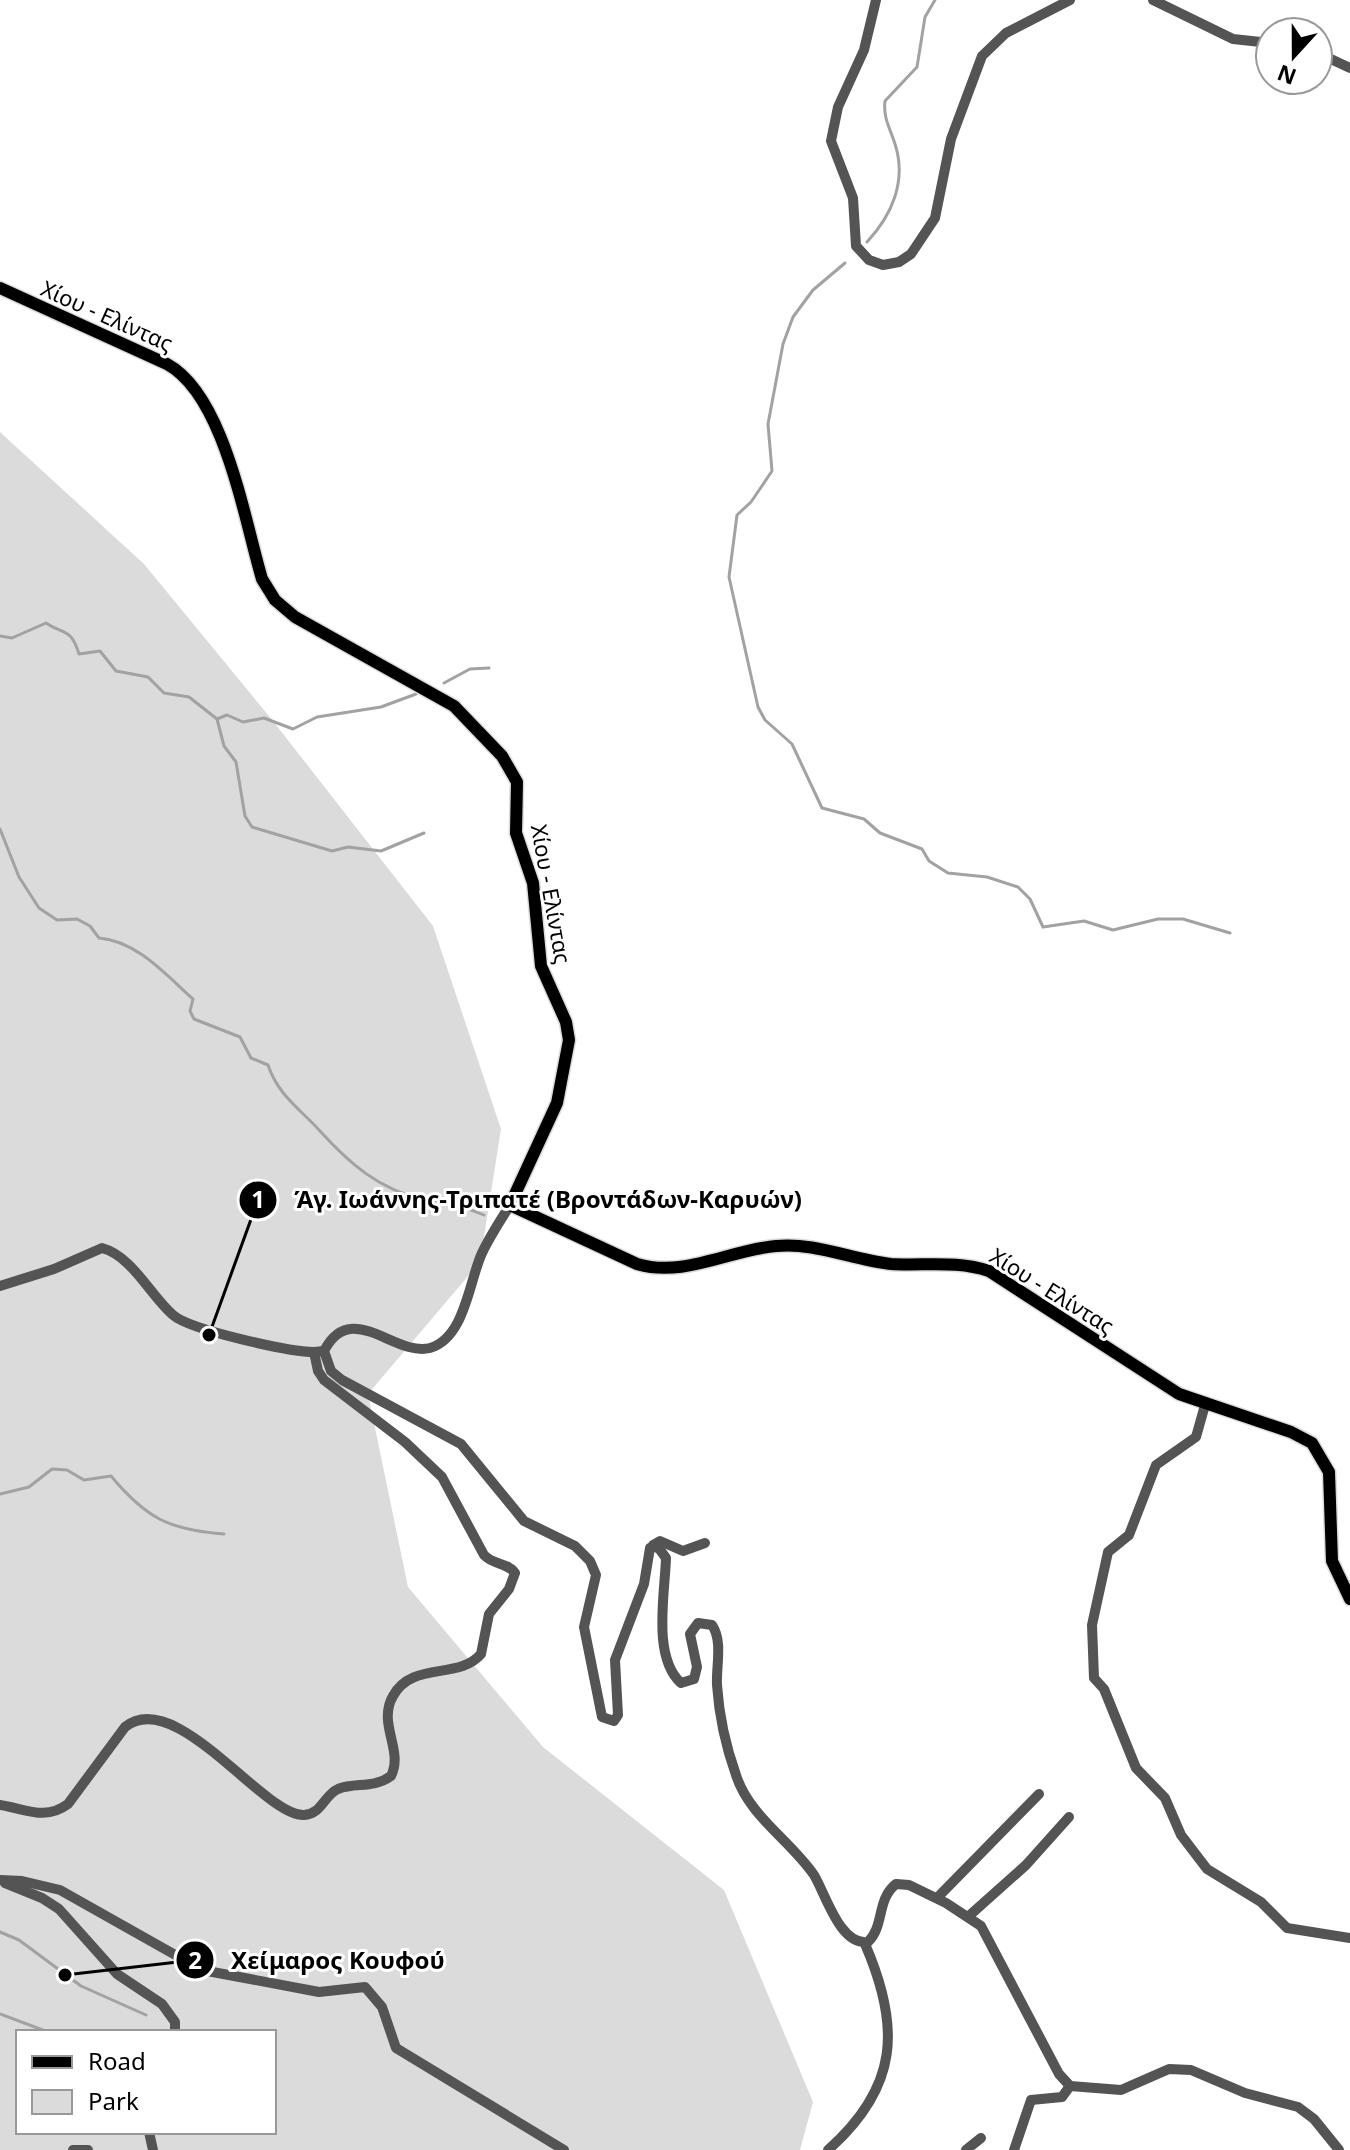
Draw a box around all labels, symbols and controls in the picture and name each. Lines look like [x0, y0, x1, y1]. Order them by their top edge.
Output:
north arrow [1254, 16, 1334, 96]
text: N [1273, 58, 1300, 93]
street label: Χίου - Ελίντας [37, 273, 178, 357]
street label: Χίου - Ελίντας [525, 822, 579, 966]
callout: Άγ. Ιωάννης-Τριπατέ (Βροντάδων-Καρυών) [238, 1176, 818, 1224]
text: 1 [251, 1182, 265, 1215]
text: Άγ. Ιωάννης-Τριπατέ (Βροντάδων-Καρυών) [294, 1182, 802, 1215]
street label: Χίου - Ελίντας [985, 1240, 1120, 1340]
callout: Χείμαρος Κουφού [175, 1936, 461, 1984]
text: 2 [188, 1943, 202, 1976]
text: Χείμαρος Κουφού [231, 1943, 445, 1976]
legend [16, 2030, 276, 2134]
text: Road [88, 2044, 146, 2077]
text: Park [88, 2084, 139, 2117]

